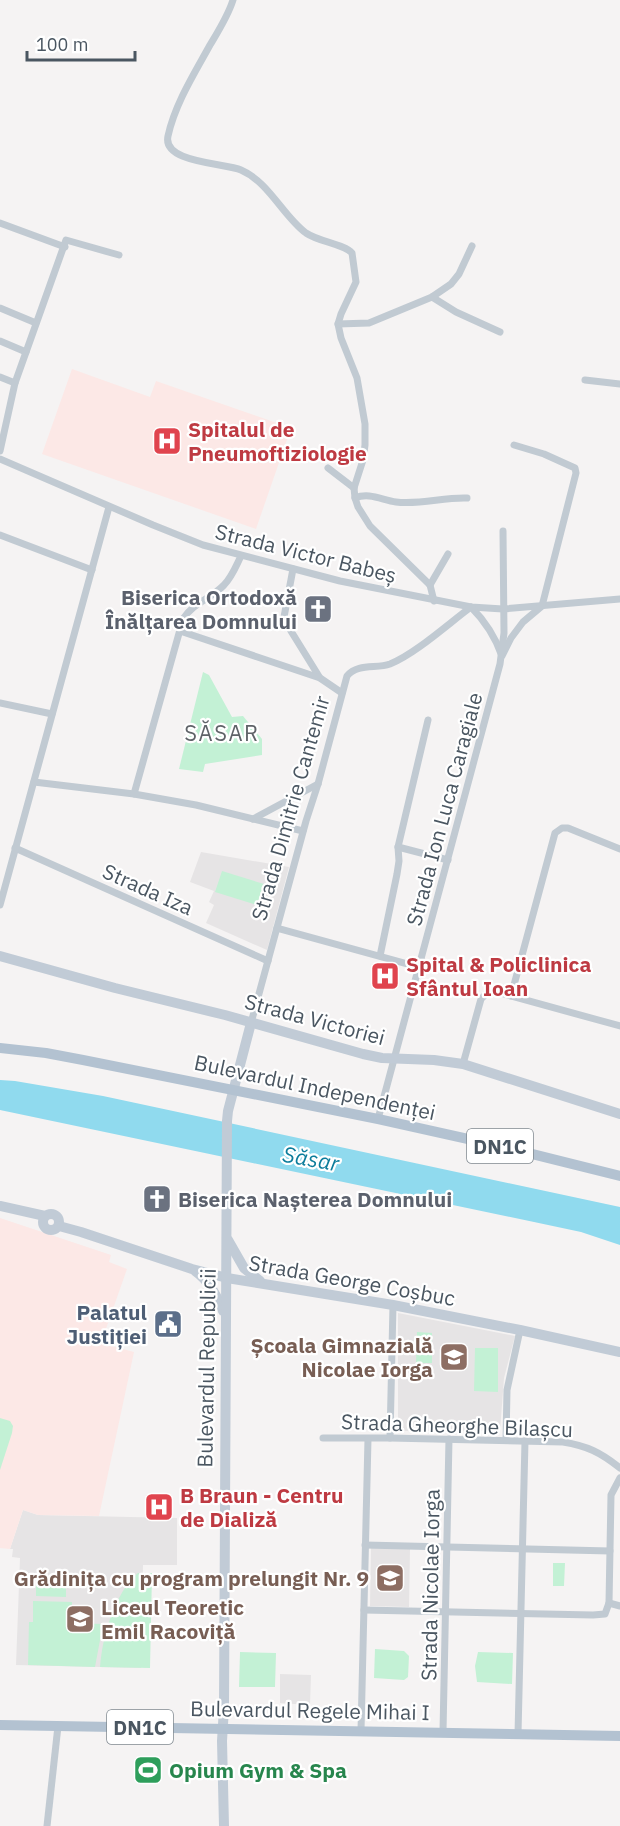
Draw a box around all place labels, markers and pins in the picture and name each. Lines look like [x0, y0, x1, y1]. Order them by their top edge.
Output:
place label: Spitalul de Pneumoftiziologie [188, 415, 367, 467]
hospital icon: Spitalul de Pneumoftiziologie [151, 425, 183, 457]
place label: Biserica Ortodoxă Înălțarea Domnului [105, 583, 297, 635]
church icon: Biserica Ortodoxă Înălțarea Domnului [302, 593, 334, 625]
place label: Spital & Policlinica Sfântul Ioan [406, 950, 591, 1002]
hospital icon: Spital & Policlinica Sfântul Ioan [369, 960, 401, 992]
church icon: Biserica Nașterea Domnului [141, 1183, 173, 1215]
place label: Biserica Nașterea Domnului [178, 1185, 452, 1213]
place label: Palatul Justiției [66, 1298, 147, 1350]
public building icon: Palatul Justiției [152, 1308, 184, 1340]
place label: Școala Gimnazială Nicolae Iorga [251, 1331, 433, 1383]
school or university icon: Școala Gimnazială Nicolae Iorga [438, 1341, 470, 1373]
place label: B Braun - Centru de Dializă [180, 1481, 344, 1533]
hospital icon: B Braun - Centru de Dializă [143, 1491, 175, 1523]
school or university icon: Grădinița cu program prelungit Nr. 9 [374, 1562, 406, 1594]
place label: Grădinița cu program prelungit Nr. 9 [14, 1564, 369, 1592]
place label: Liceul Teoretic Emil Racoviță [101, 1593, 244, 1645]
school or university icon: Liceul Teoretic Emil Racoviță [64, 1603, 96, 1635]
sports icon: Opium Gym & Spa [132, 1754, 164, 1786]
place label: Opium Gym & Spa [169, 1756, 347, 1784]

